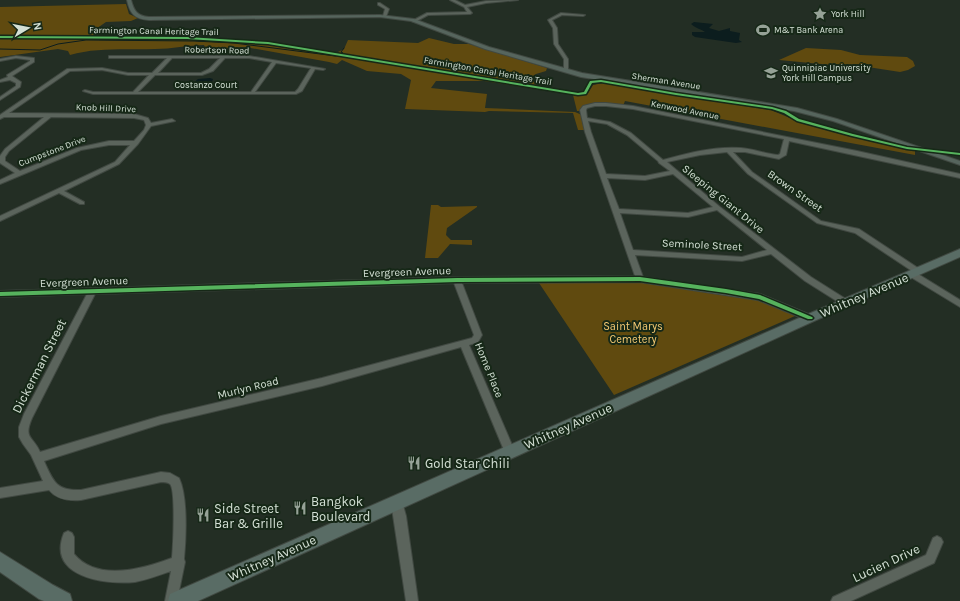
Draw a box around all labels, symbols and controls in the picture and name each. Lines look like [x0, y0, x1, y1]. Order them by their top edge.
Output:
place icon: York Hill [812, 6, 828, 22]
north arrow [8, 8, 48, 48]
place label: York Hill [831, 9, 864, 19]
text: N [30, 21, 44, 31]
sports icon: M&T Bank Arena [755, 22, 771, 38]
street label: Farmington Canal Heritage Trail [89, 25, 219, 37]
place label: M&T Bank Arena [774, 25, 843, 35]
street label: Robertson Road [184, 44, 250, 56]
street label: Farmington Canal Heritage Trail [423, 55, 553, 87]
place label: Quinnipiac University York Hill Campus [782, 63, 871, 83]
school or university icon: Quinnipiac University York Hill Campus [763, 65, 779, 81]
street label: Sherman Avenue [631, 71, 701, 91]
street label: Costanzo Court [175, 80, 238, 90]
street label: Kenwood Avenue [650, 99, 720, 122]
street label: Knob Hill Drive [76, 102, 137, 114]
street label: Cumpstone Drive [17, 133, 87, 168]
street label: Sleeping Giant Drive [679, 162, 767, 236]
street label: Brown Street [765, 167, 825, 215]
street label: Seminole Street [662, 236, 742, 254]
street label: Evergreen Avenue [363, 264, 452, 280]
street label: Whitney Avenue [817, 269, 911, 320]
street label: Evergreen Avenue [40, 274, 129, 290]
street label: Dickerman Street [9, 316, 69, 416]
park label: Saint Marys Cemetery [603, 320, 663, 346]
street label: Home Place [472, 340, 506, 400]
street label: Murlyn Road [216, 374, 280, 402]
street label: Whitney Avenue [522, 400, 615, 452]
restaurant icon: Gold Star Chili [406, 455, 422, 471]
place label: Gold Star Chili [425, 456, 510, 471]
place label: Bangkok Boulevard [311, 494, 370, 524]
restaurant icon: Bangkok Boulevard [292, 500, 308, 516]
place label: Side Street Bar & Grille [214, 501, 283, 531]
restaurant icon: Side Street Bar & Grille [195, 507, 211, 523]
street label: Whitney Avenue [226, 532, 319, 584]
street label: Lucien Drive [850, 541, 922, 585]

